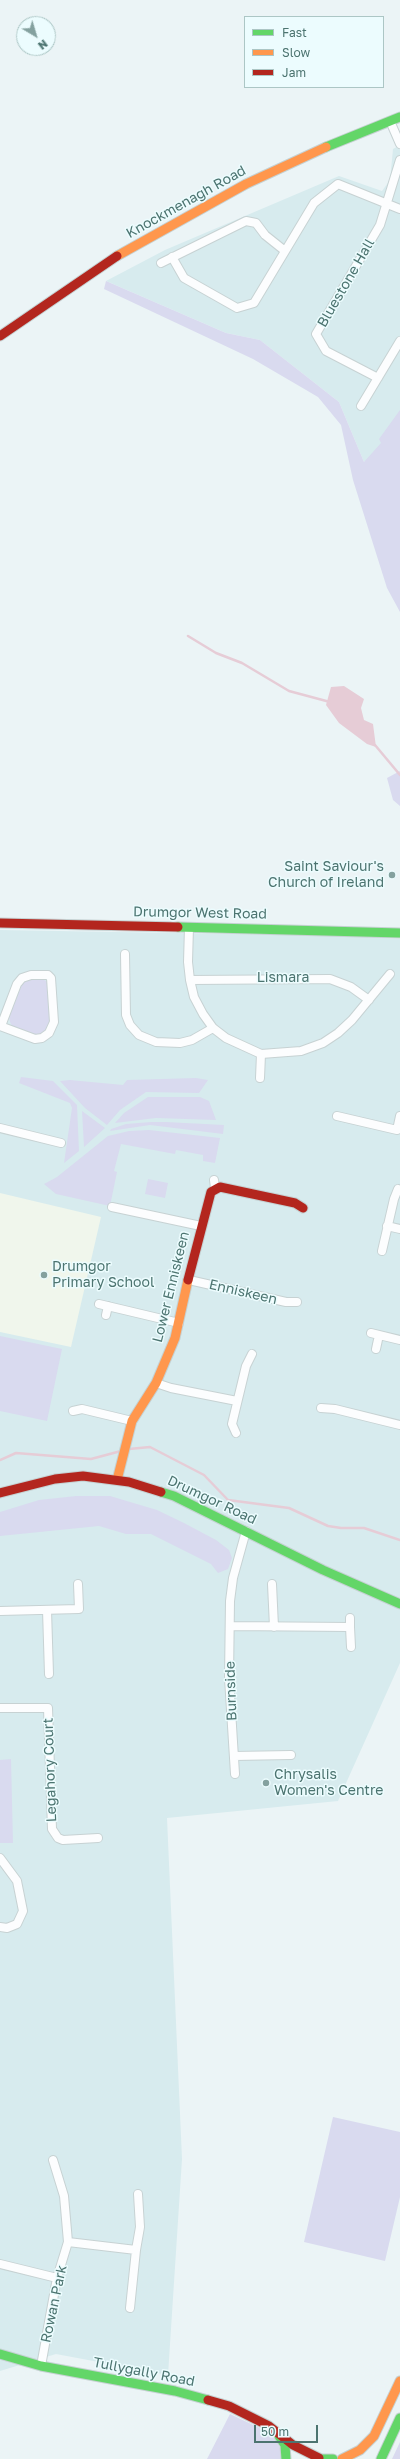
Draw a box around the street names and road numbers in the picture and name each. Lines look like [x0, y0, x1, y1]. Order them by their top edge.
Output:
street label: Knockmenagh Road [123, 162, 249, 242]
street label: Bluestone Hall [314, 236, 378, 330]
street label: Drumgor West Road [133, 903, 267, 923]
street label: Lismara [257, 970, 309, 986]
street label: Lower Enniskeen [149, 1230, 193, 1344]
street label: Enniskeen [207, 1276, 279, 1308]
street label: Drumgor Road [165, 1472, 259, 1528]
street label: Burnside [222, 1661, 240, 1721]
street label: Legahory Court [40, 1718, 60, 1822]
street label: Rowan Park [38, 2264, 70, 2344]
street label: Tullygally Road [92, 2354, 196, 2390]

